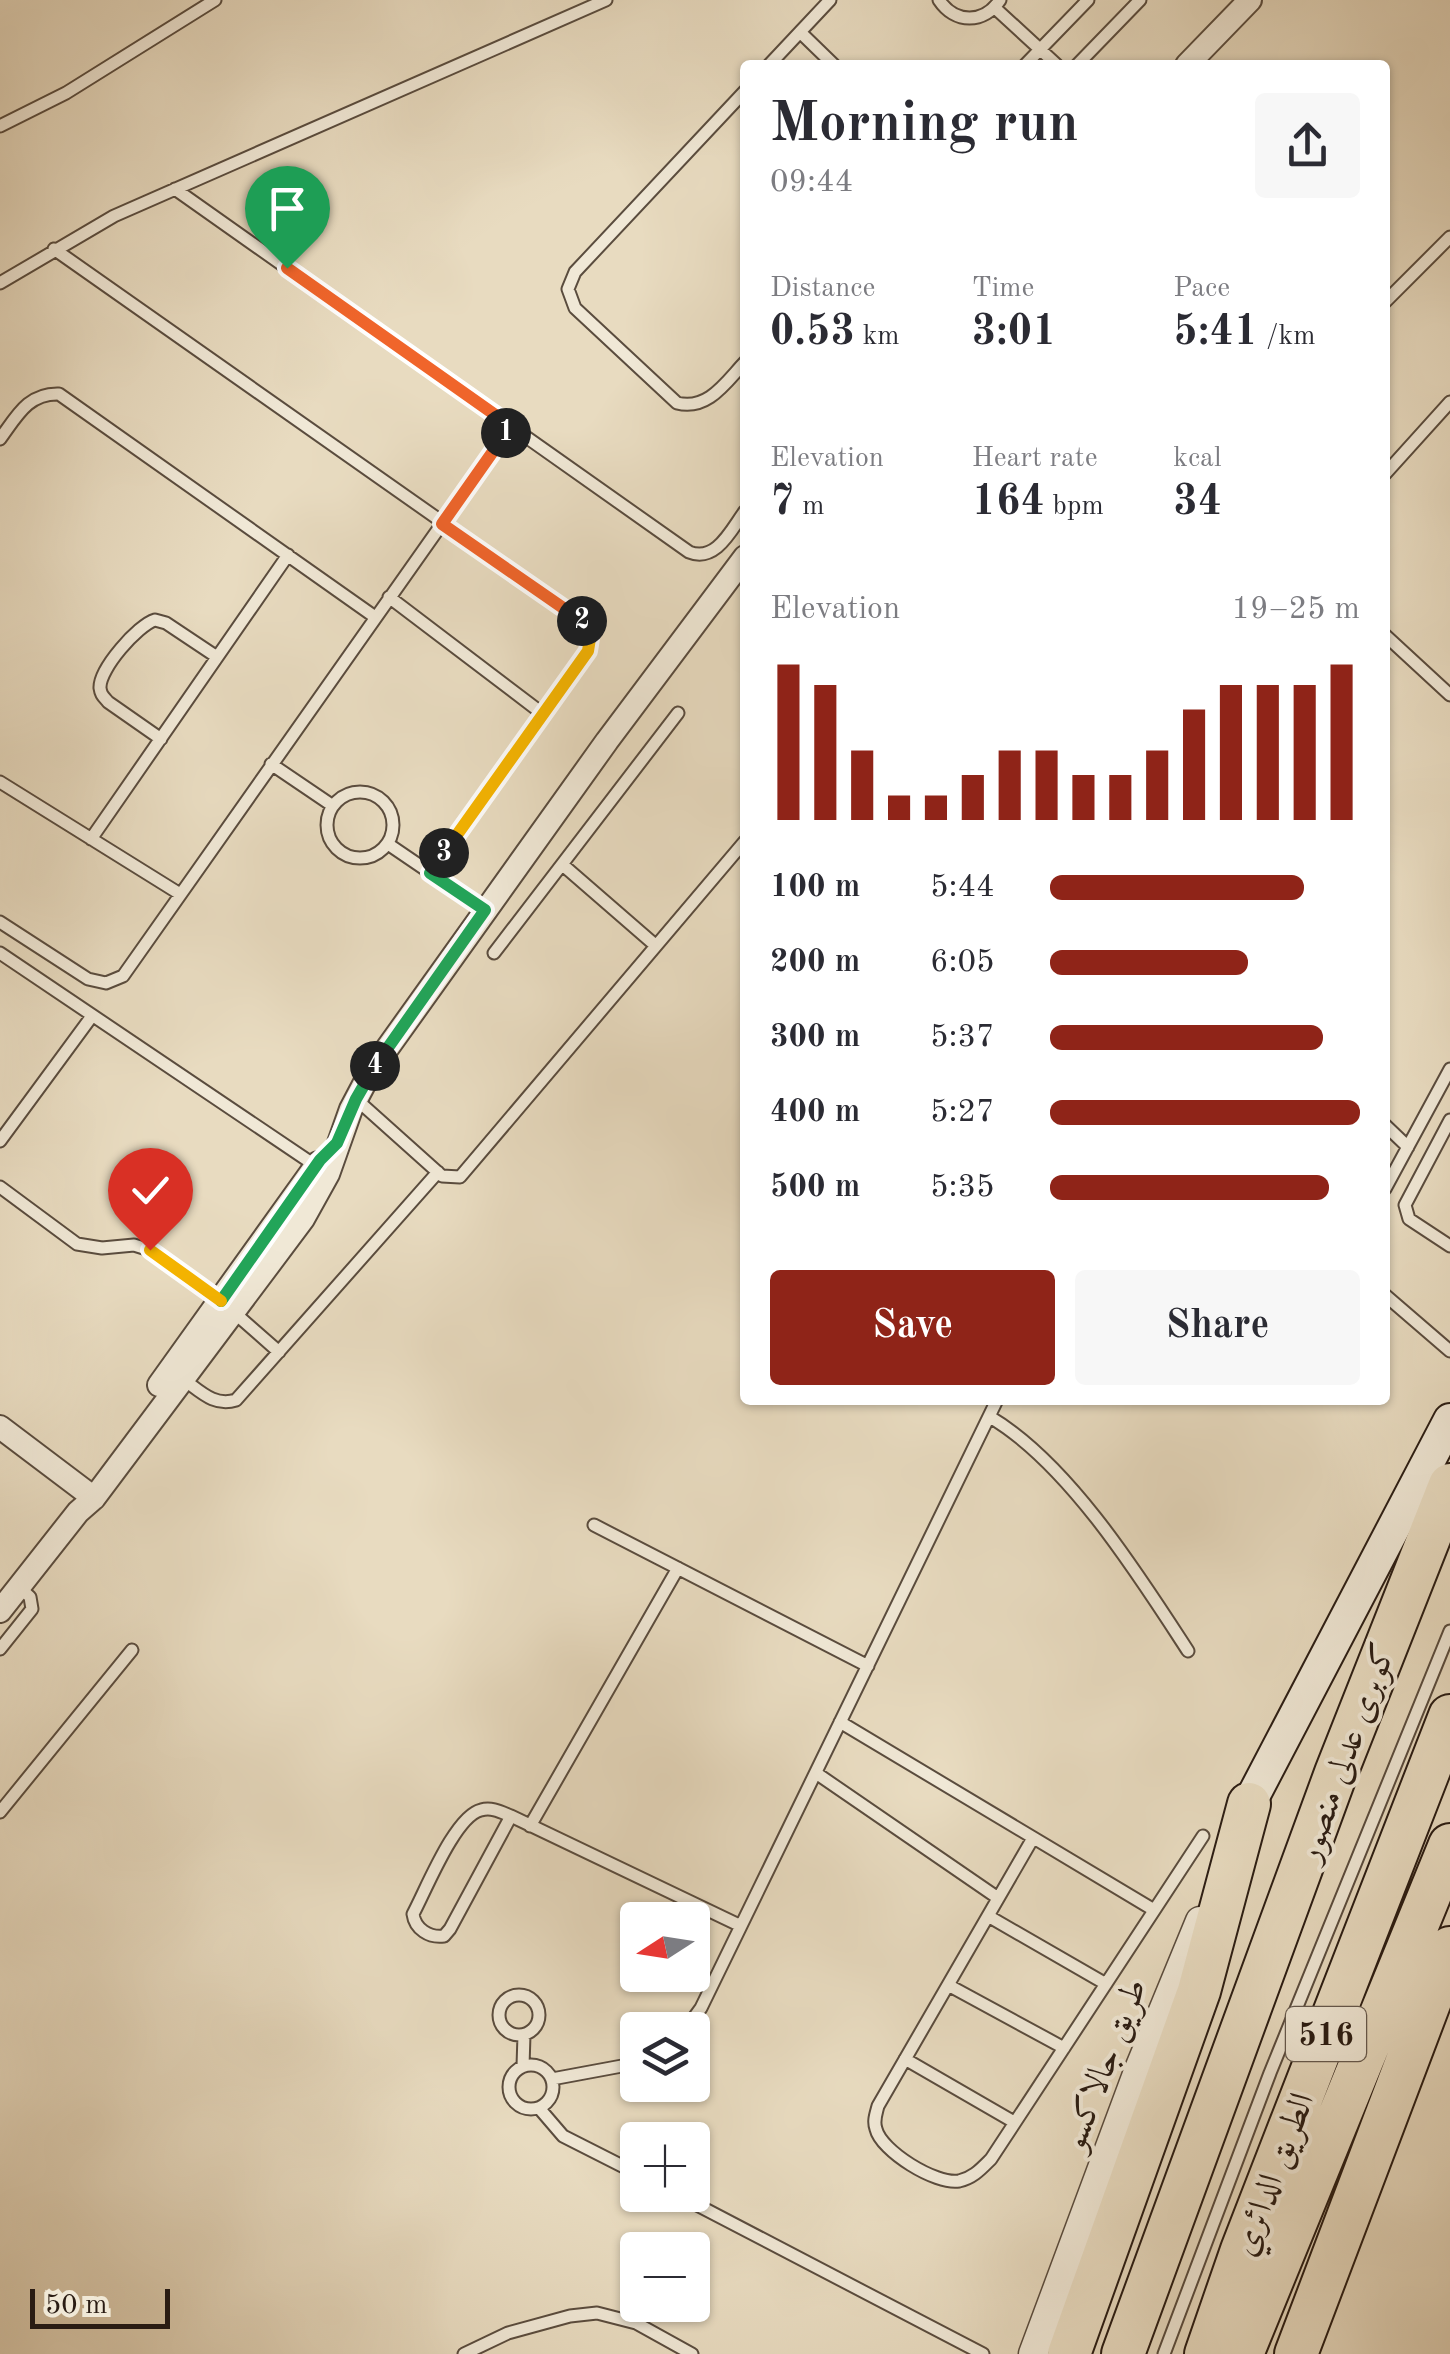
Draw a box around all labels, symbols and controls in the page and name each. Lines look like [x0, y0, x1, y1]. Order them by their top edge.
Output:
button: share [1255, 93, 1360, 198]
text: Morning run [770, 98, 1079, 153]
pin [245, 166, 330, 269]
text: 09:44 [770, 167, 853, 199]
icon: arrive [260, 181, 315, 236]
text: Distance [770, 275, 875, 303]
text: Time [972, 275, 1034, 303]
text: Pace [1173, 275, 1230, 303]
text: 0.53 [770, 312, 855, 354]
text: 3:01 [972, 312, 1057, 354]
text: 5:41 [1173, 312, 1258, 354]
text: km [855, 323, 899, 351]
text: /km [1258, 323, 1315, 351]
pin: 1 [481, 408, 531, 458]
text: 1 [498, 419, 514, 447]
text: Elevation [770, 445, 884, 473]
text: Heart rate [972, 445, 1098, 473]
text: kcal [1173, 445, 1222, 473]
text: 7 [770, 482, 794, 524]
text: 164 [972, 482, 1045, 524]
text: 34 [1173, 482, 1222, 524]
text: m [794, 493, 824, 521]
text: bpm [1045, 493, 1104, 521]
text: Elevation [770, 594, 900, 626]
text: 19–25 m [1232, 594, 1360, 626]
pin: 2 [557, 596, 607, 646]
text: 2 [574, 607, 590, 635]
pin: 3 [419, 828, 469, 878]
text: 3 [436, 839, 452, 867]
text: 100 m [770, 872, 860, 904]
text: 5:44 [930, 872, 995, 904]
text: 200 m [770, 947, 860, 979]
text: 6:05 [930, 947, 995, 979]
text: 300 m [770, 1022, 860, 1054]
text: 5:37 [930, 1022, 995, 1054]
pin: 4 [350, 1041, 400, 1091]
text: 4 [367, 1052, 383, 1080]
text: 400 m [770, 1097, 860, 1129]
text: 5:27 [930, 1097, 995, 1129]
pin [108, 1148, 193, 1251]
icon: check [123, 1163, 178, 1218]
text: 500 m [770, 1172, 860, 1204]
text: 5:35 [930, 1172, 995, 1204]
button: Save [770, 1270, 1055, 1385]
button: Share [1075, 1270, 1360, 1385]
street label: كوبرى عدلى منصور [1291, 1639, 1405, 1870]
north arrow [620, 1902, 710, 1992]
map controls [620, 1902, 710, 2322]
street label: طريق جالاكسو [1056, 1974, 1156, 2159]
road number: 516 [1286, 2007, 1366, 2061]
button: layers [620, 2012, 710, 2102]
street label: الطريق الدائري [1227, 2089, 1329, 2264]
button: + [620, 2122, 710, 2212]
button: − [620, 2232, 710, 2322]
scale bar [30, 2284, 170, 2328]
text: 50 m [45, 2292, 108, 2320]

